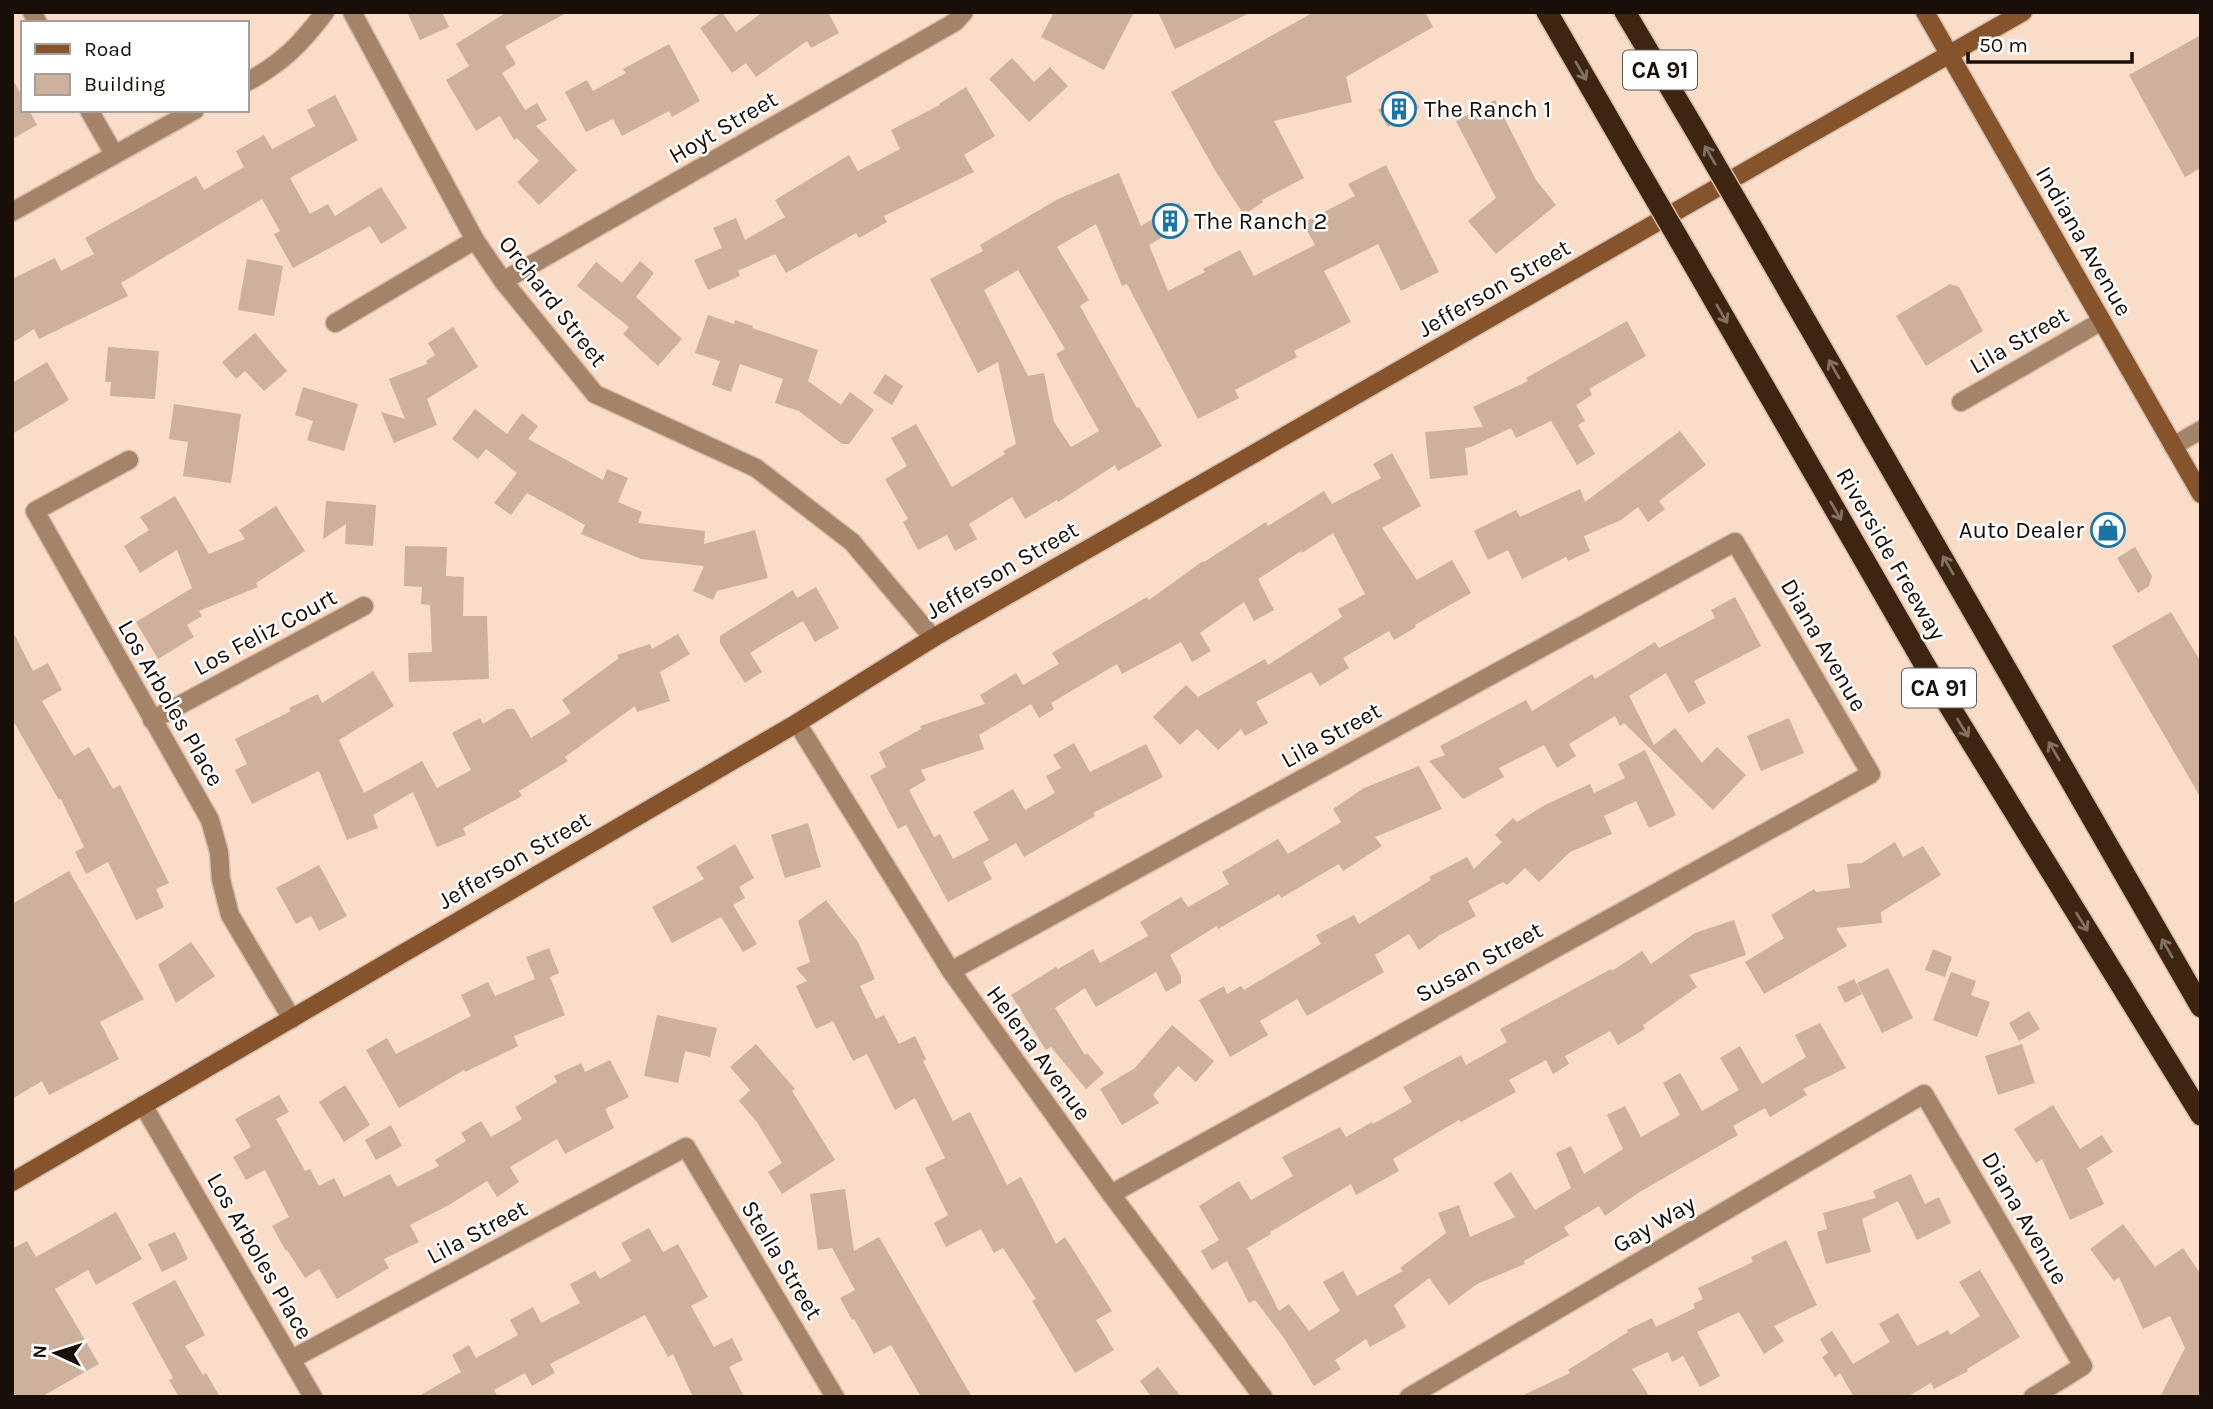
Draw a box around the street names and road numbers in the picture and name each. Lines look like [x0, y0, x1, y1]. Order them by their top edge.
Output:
road number: CA 91 [1623, 50, 1697, 90]
street label: Hoyt Street [664, 85, 782, 169]
street label: Indiana Avenue [2030, 161, 2138, 321]
street label: Orchard Street [493, 230, 613, 372]
street label: Jefferson Street [1413, 233, 1575, 343]
street label: Lila Street [1964, 300, 2074, 380]
street label: Riverside Freeway [1830, 463, 1952, 645]
street label: Jefferson Street [921, 515, 1083, 625]
street label: Diana Avenue [1775, 574, 1873, 716]
street label: Los Feliz Court [189, 583, 341, 681]
street label: Los Arboles Place [112, 615, 230, 791]
road number: CA 91 [1902, 668, 1976, 708]
street label: Lila Street [1276, 696, 1386, 774]
street label: Jefferson Street [433, 805, 595, 915]
street label: Susan Street [1411, 916, 1547, 1008]
street label: Helena Avenue [981, 980, 1097, 1126]
street label: Diana Avenue [1976, 1147, 2074, 1289]
street label: Los Arboles Place [201, 1168, 319, 1344]
street label: Gay Way [1608, 1189, 1700, 1259]
street label: Lila Street [422, 1194, 532, 1270]
street label: Stella Street [735, 1195, 829, 1325]

